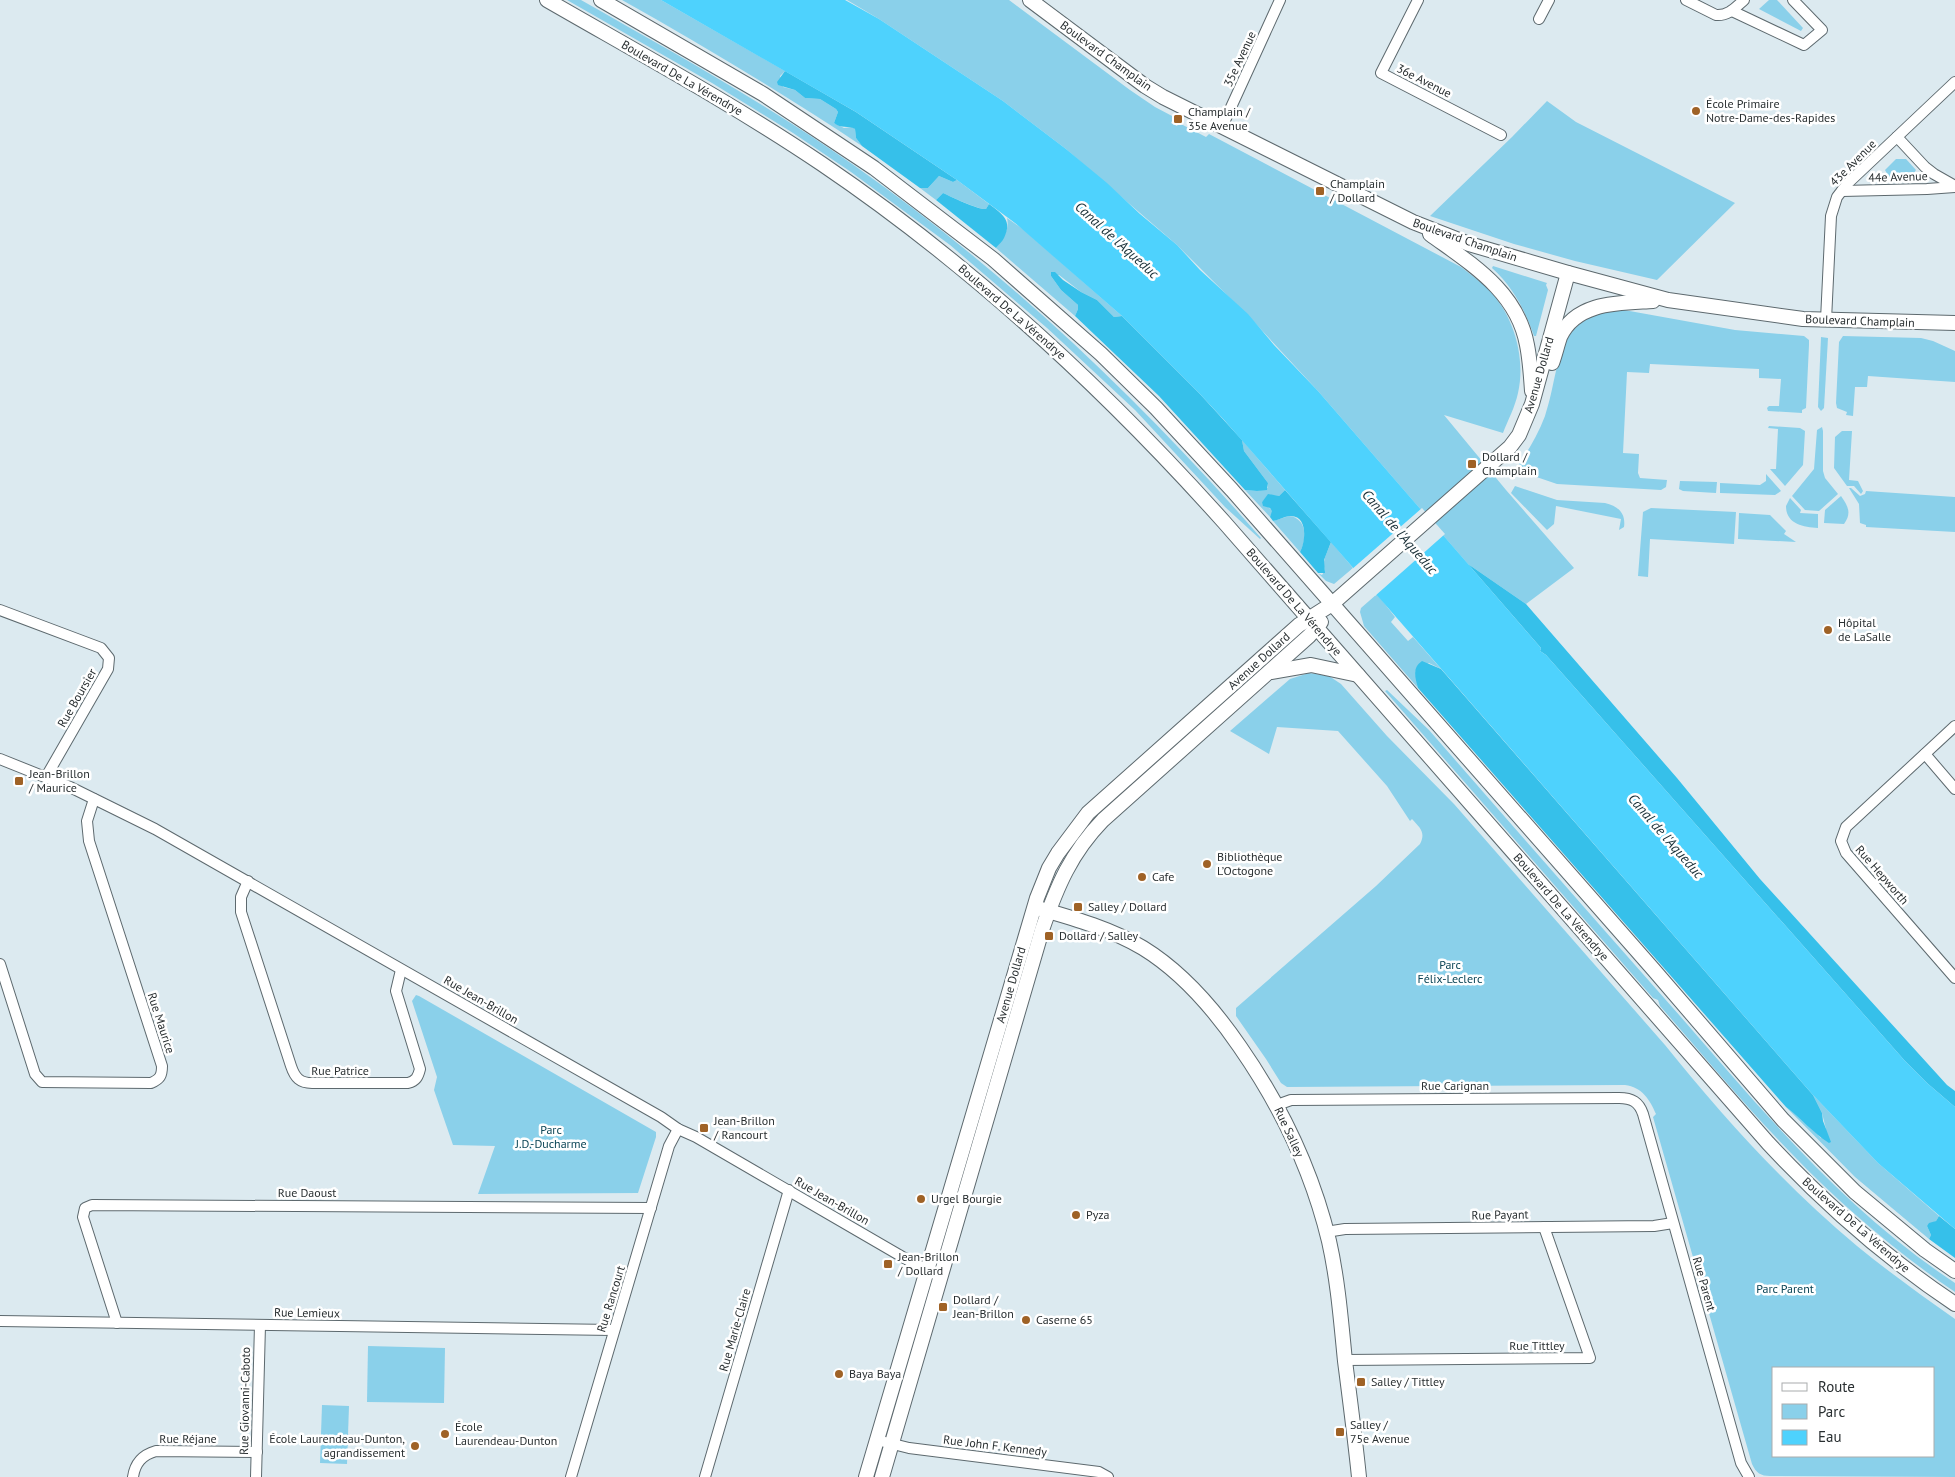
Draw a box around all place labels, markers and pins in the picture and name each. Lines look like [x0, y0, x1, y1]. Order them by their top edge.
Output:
place label: École Primaire Notre-Dame-des-Rapides [1706, 96, 1835, 125]
place label: Champlain / 35e Avenue [1188, 104, 1251, 133]
marker: École Primaire Notre-Dame-des-Rapides [1690, 105, 1702, 117]
marker: Champlain / 35e Avenue [1172, 113, 1184, 125]
place label: Champlain / Dollard [1329, 176, 1385, 205]
marker: Champlain / Dollard [1314, 185, 1326, 197]
place label: Dollard / Champlain [1482, 449, 1537, 478]
marker: Dollard / Champlain [1466, 458, 1478, 470]
place label: Hôpital de LaSalle [1838, 615, 1891, 644]
marker: Hôpital de LaSalle [1822, 624, 1834, 636]
place label: Jean-Brillon / Maurice [28, 766, 90, 795]
marker: Jean-Brillon / Maurice [13, 775, 25, 787]
place label: Bibliothèque L’Octogone [1217, 849, 1282, 878]
marker: Bibliothèque L’Octogone [1201, 858, 1213, 870]
place label: Cafe [1152, 869, 1174, 884]
marker: Cafe [1136, 871, 1148, 883]
place label: Salley / Dollard [1088, 899, 1167, 914]
marker: Salley / Dollard [1072, 901, 1084, 913]
place label: Dollard / Salley [1059, 928, 1139, 943]
marker: Dollard / Salley [1043, 930, 1055, 942]
place label: Jean-Brillon / Rancourt [713, 1113, 775, 1142]
marker: Jean-Brillon / Rancourt [698, 1122, 710, 1134]
place label: Urgel Bourgie [931, 1191, 1002, 1206]
marker: Urgel Bourgie [915, 1193, 927, 1205]
place label: Pyza [1086, 1207, 1110, 1222]
marker: Pyza [1070, 1209, 1082, 1221]
place label: Jean-Brillon / Dollard [897, 1249, 959, 1278]
marker: Jean-Brillon / Dollard [882, 1258, 894, 1270]
place label: Dollard / Jean-Brillon [952, 1292, 1014, 1321]
marker: Dollard / Jean-Brillon [937, 1301, 949, 1313]
place label: Caserne 65 [1036, 1312, 1093, 1327]
marker: Caserne 65 [1020, 1314, 1032, 1326]
place label: Baya Baya [849, 1366, 901, 1381]
marker: Baya Baya [833, 1368, 845, 1380]
place label: Salley / Tittley [1371, 1374, 1445, 1389]
marker: Salley / Tittley [1355, 1376, 1367, 1388]
place label: Salley / 75e Avenue [1350, 1417, 1409, 1446]
place label: École Laurendeau-Dunton [455, 1419, 557, 1448]
marker: Salley / 75e Avenue [1334, 1426, 1346, 1438]
marker: École Laurendeau-Dunton [439, 1428, 451, 1440]
place label: École Laurendeau-Dunton, agrandissement [269, 1431, 405, 1460]
marker: École Laurendeau-Dunton, agrandissement [409, 1440, 421, 1452]

